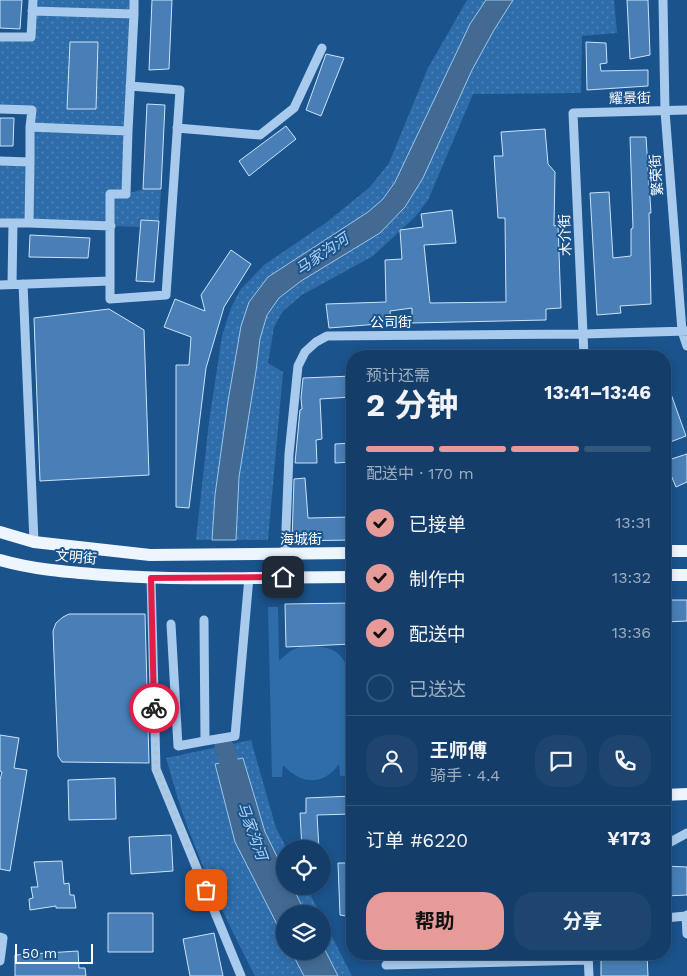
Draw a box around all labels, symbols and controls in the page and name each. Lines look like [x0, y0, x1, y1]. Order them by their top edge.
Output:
street label: 耀景街 [609, 90, 651, 106]
street label: 繁荣街 [647, 153, 665, 197]
street label: 木介街 [556, 214, 574, 256]
water label: 马家沟河 [292, 228, 354, 278]
street label: 公司街 [370, 314, 412, 330]
text: 预计还需 [366, 366, 430, 385]
text: 13:41–13:46 [544, 381, 651, 404]
text: 2 分钟 [366, 386, 458, 424]
text: 配送中 · 170 m [366, 464, 474, 483]
icon: check [366, 509, 394, 537]
text: 已接单 [409, 513, 466, 536]
text: 13:31 [615, 513, 651, 532]
street label: 海城街 [280, 531, 322, 547]
street label: 文明街 [54, 547, 98, 567]
pin [262, 556, 304, 598]
icon: home [269, 563, 297, 591]
icon: check [366, 564, 394, 592]
text: 制作中 [409, 568, 466, 591]
text: 13:32 [612, 568, 651, 587]
icon: check [366, 619, 394, 647]
text: 配送中 [409, 623, 466, 646]
text: 13:36 [612, 623, 651, 642]
text: 已送达 [409, 678, 466, 701]
courier [129, 683, 179, 733]
icon: bike [140, 694, 168, 722]
button: person [366, 735, 418, 787]
button: chat [535, 735, 587, 787]
button: phone [599, 735, 651, 787]
text: 王师傅 [430, 739, 487, 762]
text: 骑手 · 4.4 [430, 766, 500, 785]
water label: 马家沟河 [233, 800, 272, 865]
text: ¥173 [607, 827, 651, 850]
text: 订单 #6220 [366, 829, 468, 852]
map controls [276, 840, 331, 960]
button: locate [276, 840, 331, 895]
pin [185, 869, 227, 911]
icon: bag [192, 876, 220, 904]
button: 帮助 [366, 892, 504, 950]
button: 分享 [514, 892, 651, 950]
button: layers [276, 905, 331, 960]
scale bar [15, 941, 92, 964]
text: 50 m [22, 945, 57, 961]

